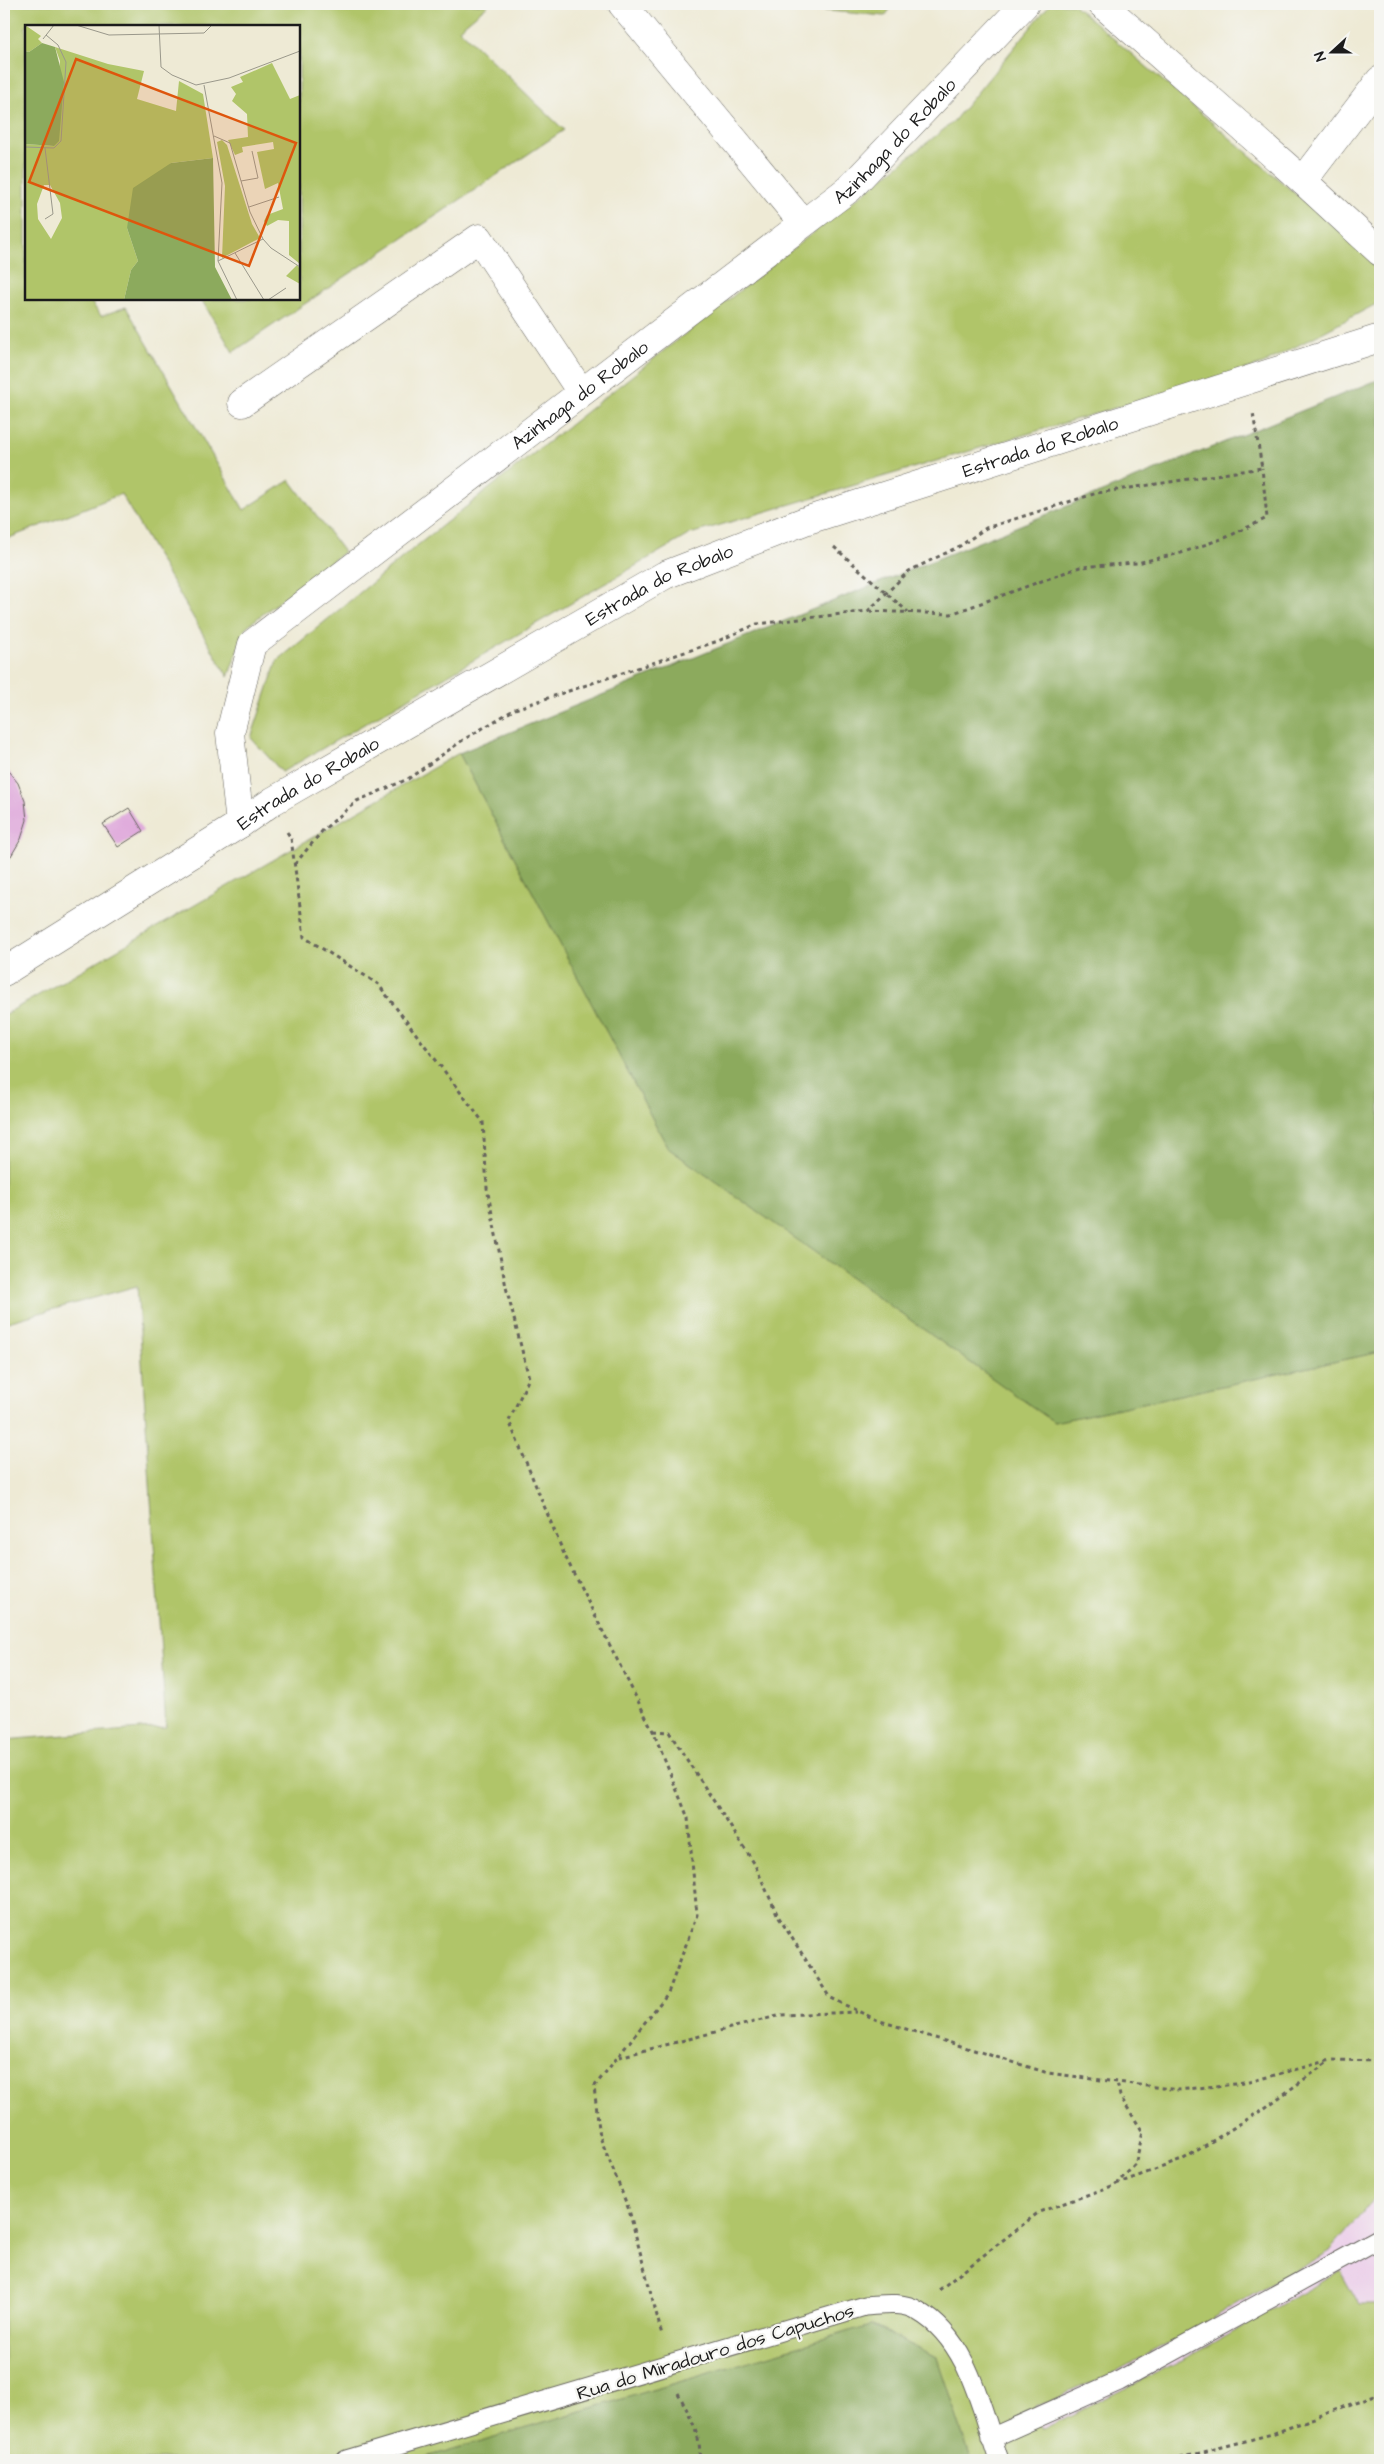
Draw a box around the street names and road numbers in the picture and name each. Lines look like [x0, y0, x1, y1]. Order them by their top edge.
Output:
street label: Azinhaga do Robalo [828, 72, 963, 211]
street label: Azinhaga do Robalo [506, 334, 655, 457]
street label: Estrada do Robalo [959, 410, 1122, 485]
street label: Estrada do Robalo [581, 538, 738, 633]
street label: Estrada do Robalo [232, 730, 385, 837]
street label: Rua do Miradouro dos Capuchos [573, 2297, 857, 2408]

